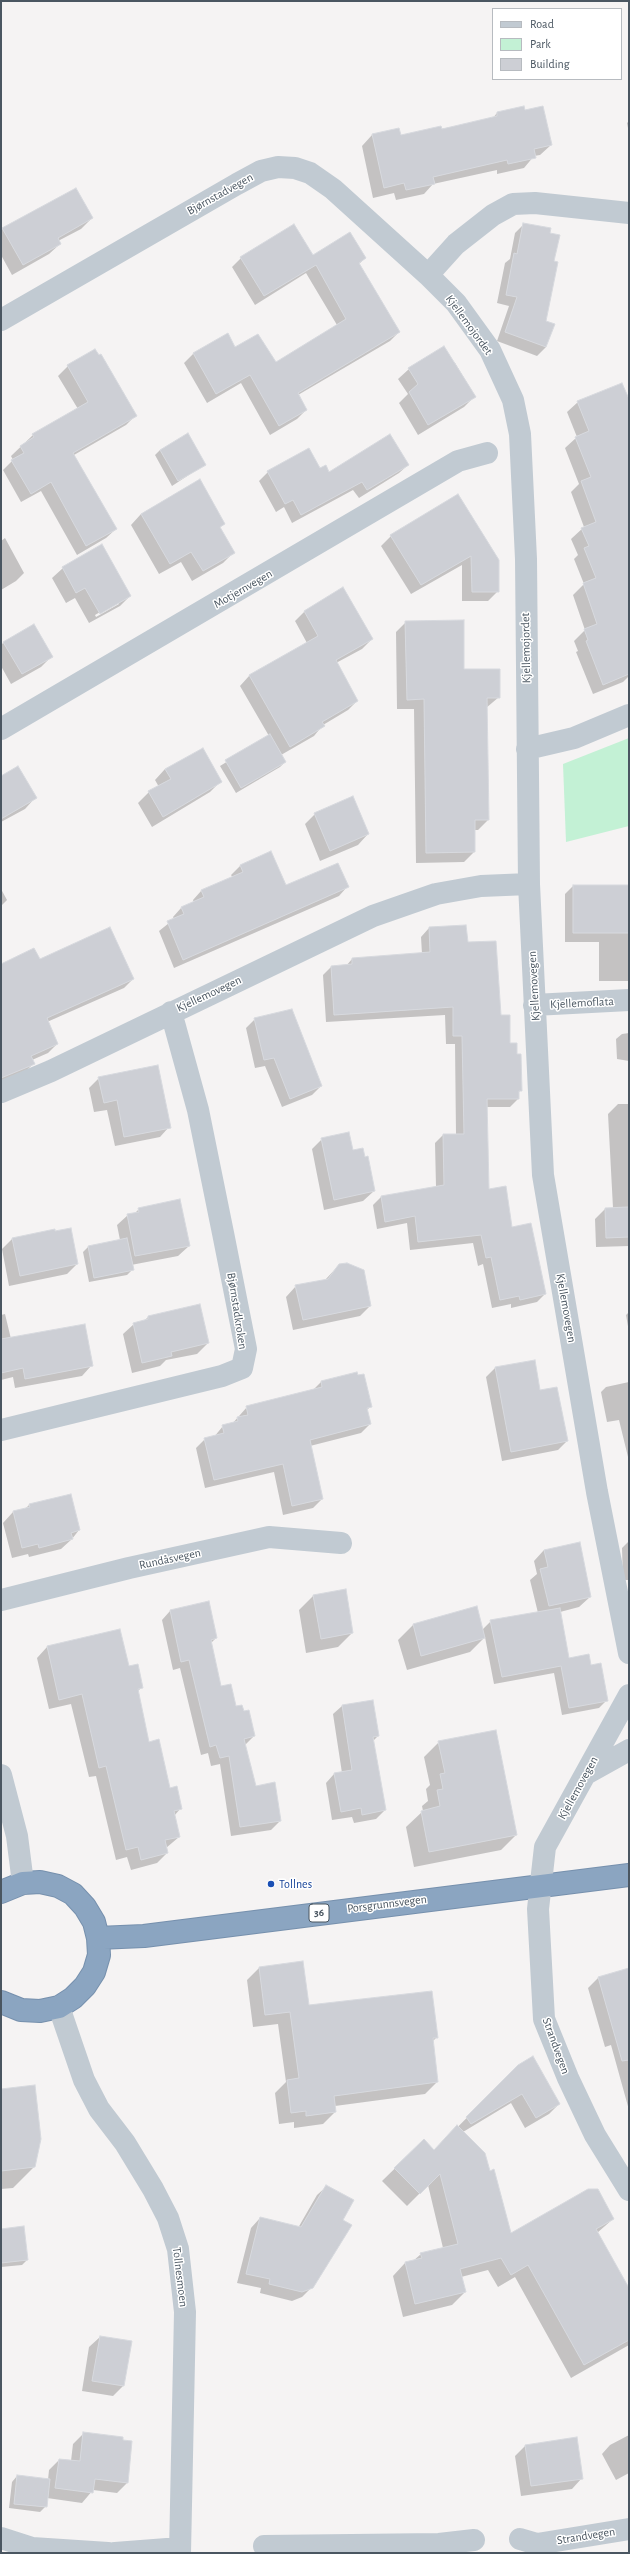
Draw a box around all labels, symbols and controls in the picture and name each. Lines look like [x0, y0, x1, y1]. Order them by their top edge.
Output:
legend [492, 8, 622, 80]
text: Road [530, 18, 554, 30]
text: Park [530, 38, 551, 50]
text: Building [530, 58, 570, 70]
street label: Bjørnstadvegen [184, 170, 256, 218]
street label: Kjellemojordet [442, 292, 496, 358]
street label: Motjernvegen [211, 566, 275, 612]
street label: Kjellemojordet [518, 613, 534, 683]
street label: Kjellemovegen [525, 951, 543, 1021]
street label: Kjellemovegen [174, 973, 244, 1015]
street label: Kjellemoflata [550, 994, 614, 1012]
street label: Bjørnstadkroken [224, 1271, 250, 1351]
street label: Kjellemovegen [553, 1272, 579, 1344]
street label: Rundåsvegen [138, 1545, 202, 1573]
street label: Kjellemovegen [555, 1754, 601, 1822]
place label: Tollnes [279, 1877, 312, 1891]
marker: Tollnes [266, 1879, 276, 1889]
street label: Porsgrunnsvegen [346, 1892, 428, 1916]
road number: 36 [309, 1904, 329, 1922]
street label: Strandvegen [539, 2016, 573, 2076]
street label: Tollnesmoen [169, 2246, 191, 2308]
street label: Strandvegen [556, 2524, 616, 2548]

